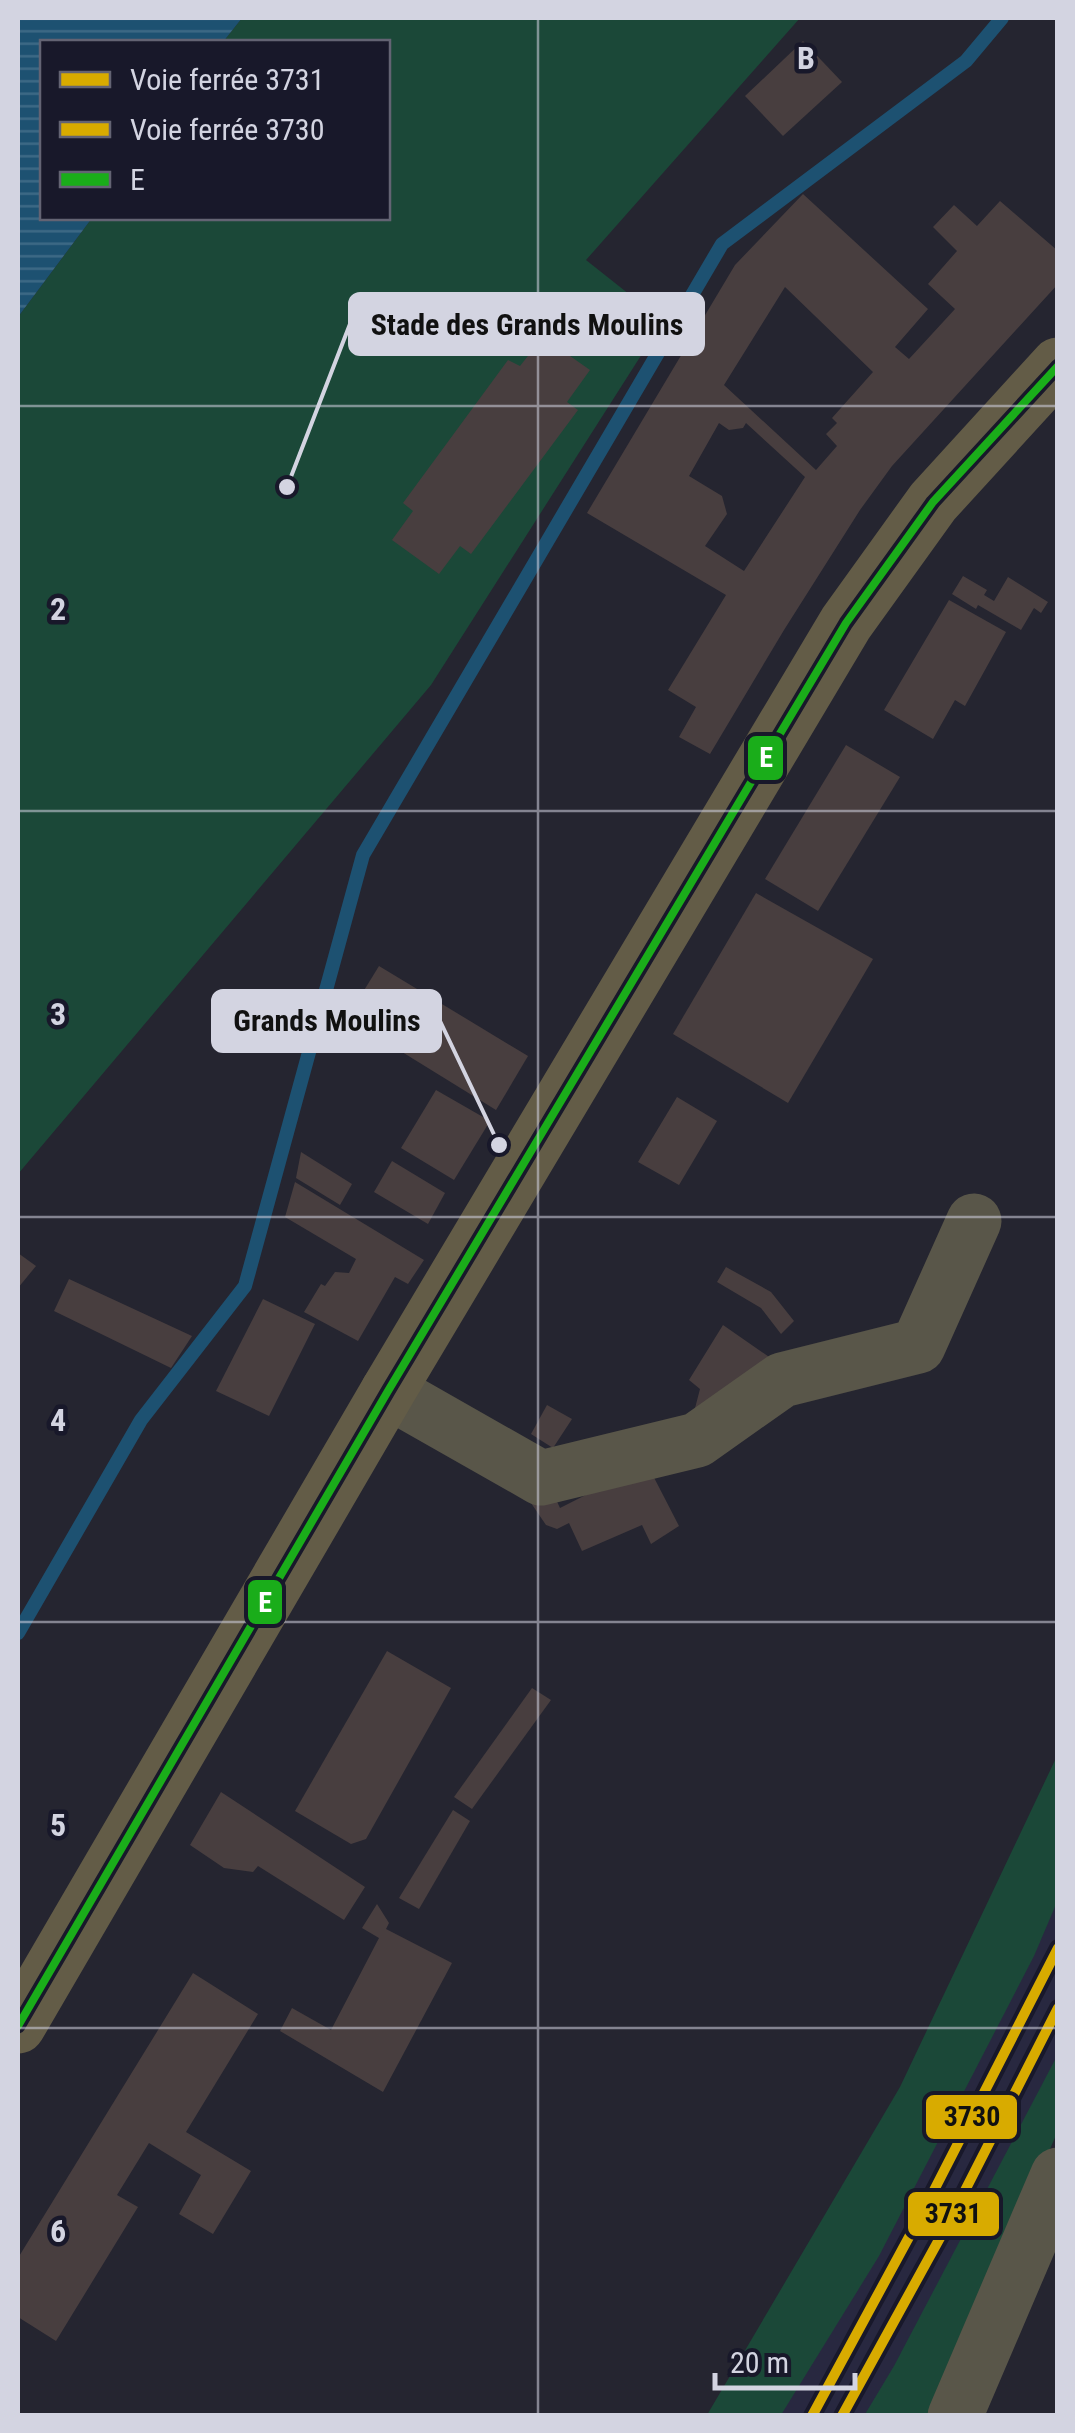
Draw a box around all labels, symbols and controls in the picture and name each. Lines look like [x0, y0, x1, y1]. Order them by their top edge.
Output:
text: B [797, 39, 815, 77]
legend [40, 40, 390, 220]
text: Voie ferrée 3731 [130, 62, 325, 97]
text: Voie ferrée 3730 [130, 112, 325, 147]
text: E [130, 162, 145, 197]
callout: Stade des Grands Moulins [350, 294, 703, 354]
text: Stade des Grands Moulins [371, 307, 683, 342]
text: 2 [50, 590, 66, 628]
line badge: E [746, 734, 785, 782]
text: E [759, 741, 773, 774]
callout: Grands Moulins [213, 991, 440, 1051]
text: 3 [50, 995, 66, 1033]
text: Grands Moulins [233, 1003, 421, 1038]
text: 4 [50, 1401, 66, 1439]
line badge: E [246, 1578, 284, 1626]
text: E [258, 1586, 272, 1619]
text: 5 [50, 1806, 66, 1844]
line badge: 3730 [924, 2093, 1019, 2141]
text: 3730 [944, 2100, 1000, 2133]
line badge: 3731 [906, 2190, 1001, 2238]
text: 3731 [925, 2197, 981, 2230]
text: 6 [50, 2212, 66, 2250]
scale bar [715, 2328, 855, 2390]
text: 20 m [730, 2345, 789, 2380]

